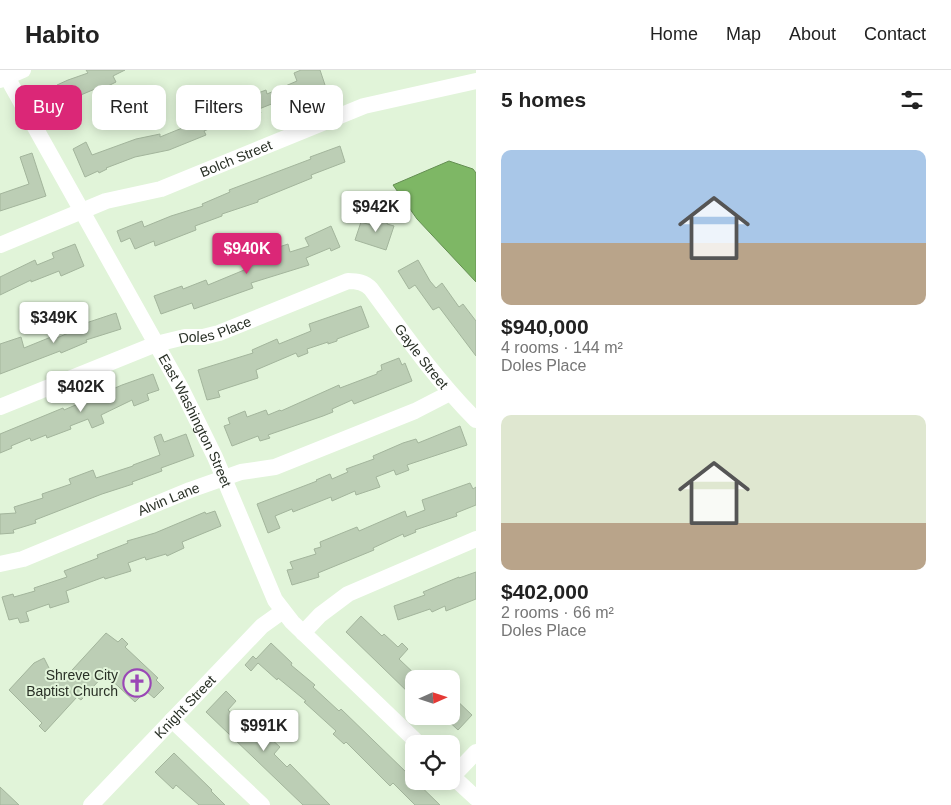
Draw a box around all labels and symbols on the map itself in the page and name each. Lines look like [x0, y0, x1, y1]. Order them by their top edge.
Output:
street label: Bolch Street [198, 136, 274, 180]
pin: $942K [341, 190, 411, 233]
pin: $940K [212, 232, 282, 275]
pin: $349K [19, 302, 89, 344]
street label: Doles Place [177, 313, 254, 346]
street label: Gayle Street [391, 321, 452, 392]
street label: East Washington Street [155, 351, 235, 490]
pin: $402K [46, 370, 116, 413]
street label: Alvin Lane [135, 479, 202, 519]
place label: Shreve City Baptist Church [26, 667, 118, 699]
church icon: Shreve City Baptist Church [122, 668, 152, 698]
north arrow [405, 670, 460, 725]
street label: Knight Street [151, 672, 219, 741]
pin: $991K [229, 710, 299, 752]

